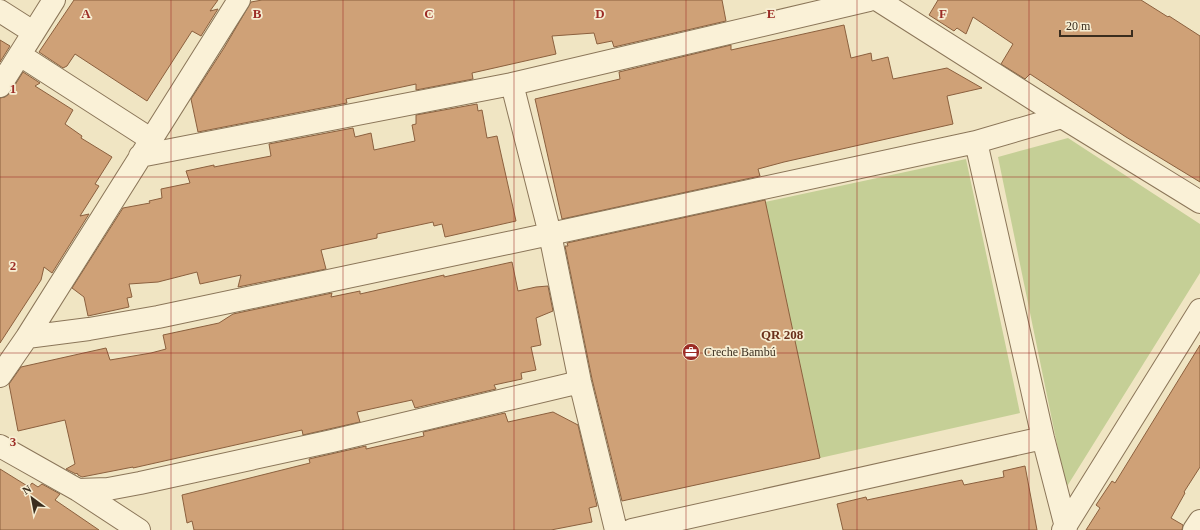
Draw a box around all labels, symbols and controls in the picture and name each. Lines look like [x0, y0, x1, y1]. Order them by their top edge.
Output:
text: A [81, 6, 91, 21]
text: B [253, 6, 262, 21]
text: C [424, 6, 434, 21]
text: D [595, 6, 605, 21]
text: E [767, 6, 775, 21]
text: F [939, 6, 947, 21]
scale bar [1060, 12, 1132, 38]
text: 20 m [1066, 19, 1091, 33]
text: 1 [10, 81, 16, 96]
text: 2 [10, 258, 16, 273]
district label: QR 208 [761, 327, 804, 342]
office icon: Creche Bambú [681, 342, 701, 362]
place label: Creche Bambú [704, 345, 776, 359]
text: 3 [10, 434, 17, 449]
north arrow [12, 478, 52, 518]
text: N [20, 482, 33, 497]

